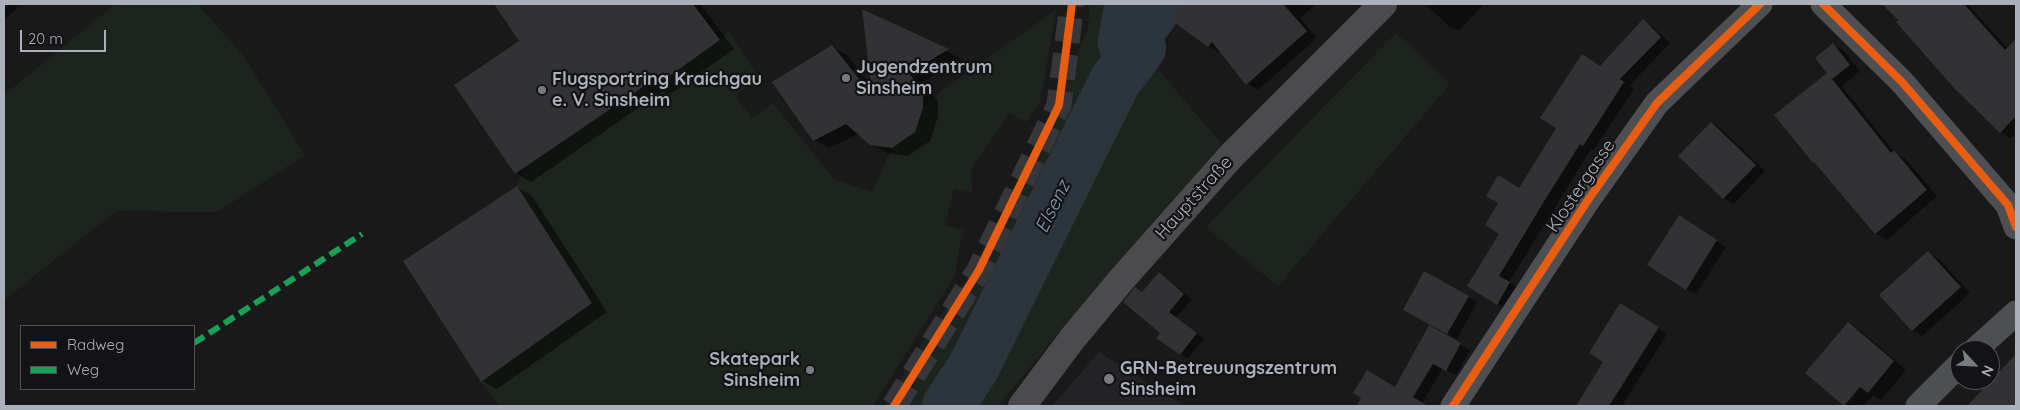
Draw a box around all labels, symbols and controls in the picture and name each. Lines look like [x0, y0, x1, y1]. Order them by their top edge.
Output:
scale bar [22, 20, 109, 52]
text: 20 m [28, 29, 63, 48]
place label: Jugendzentrum Sinsheim [856, 57, 992, 100]
place label: Flugsportring Kraichgau e. V. Sinsheim [552, 69, 762, 112]
marker: Jugendzentrum Sinsheim [840, 72, 852, 84]
marker: Flugsportring Kraichgau e. V. Sinsheim [536, 84, 548, 96]
street label: Klostergasse [1542, 135, 1620, 237]
street label: Hauptstraße [1151, 152, 1237, 244]
water label: Elsenz [1031, 177, 1075, 237]
legend [20, 325, 195, 390]
text: Radweg [67, 335, 124, 354]
north arrow [1950, 340, 2000, 390]
place label: Skatepark Sinsheim [709, 349, 800, 392]
place label: GRN-Betreuungszentrum Sinsheim [1120, 358, 1337, 400]
text: Weg [67, 360, 99, 379]
text: N [1977, 362, 1998, 379]
marker: Skatepark Sinsheim [804, 364, 816, 376]
marker: GRN-Betreuungszentrum Sinsheim [1102, 372, 1116, 386]

